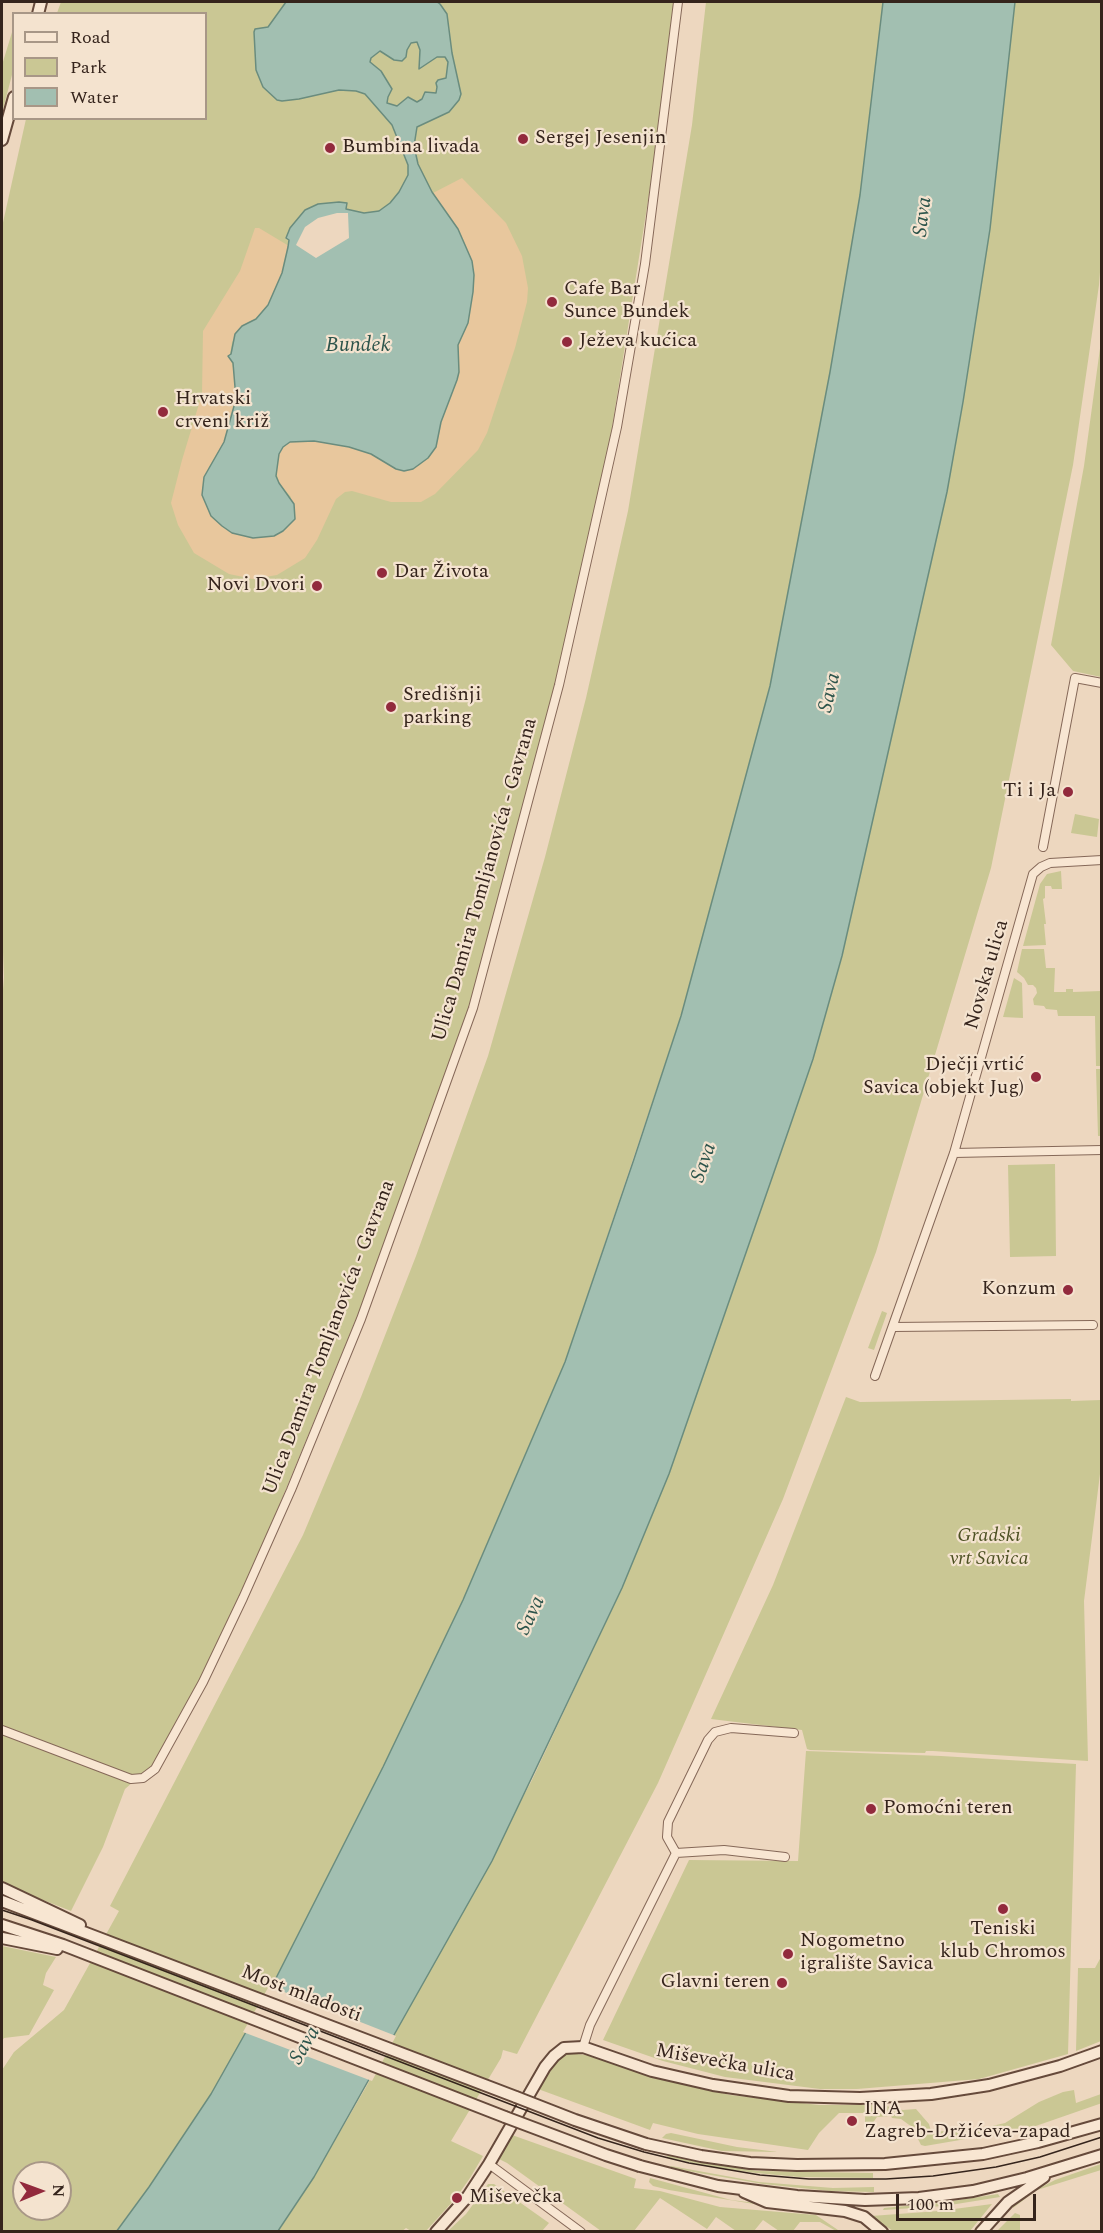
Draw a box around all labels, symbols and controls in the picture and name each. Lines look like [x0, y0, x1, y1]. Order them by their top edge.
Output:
legend [12, 12, 207, 120]
text: Road [70, 24, 111, 51]
text: Park [70, 54, 107, 81]
text: Water [70, 84, 118, 111]
place label: Sergej Jesenjin [535, 127, 666, 151]
marker: Sergej Jesenjin [516, 132, 530, 146]
place label: Bumbina livada [342, 136, 480, 160]
marker: Bumbina livada [323, 141, 337, 155]
water label: Sava [909, 196, 939, 238]
place label: Cafe Bar Sunce Bundek [564, 278, 690, 325]
marker: Cafe Bar Sunce Bundek [545, 295, 559, 309]
place label: Ježeva kućica [579, 330, 697, 354]
water label: Bundek [326, 334, 390, 360]
marker: Ježeva kućica [560, 335, 574, 349]
place label: Hrvatski crveni križ [175, 388, 270, 435]
marker: Hrvatski crveni križ [156, 405, 170, 419]
place label: Dar Života [394, 561, 489, 585]
marker: Dar Života [375, 566, 389, 580]
place label: Novi Dvori [207, 574, 305, 598]
marker: Novi Dvori [310, 579, 324, 593]
water label: Sava [814, 671, 848, 715]
place label: Središnji parking [403, 684, 481, 731]
marker: Središnji parking [384, 700, 398, 714]
street label: Ulica Damira Tomljanovića - Gavrana [428, 715, 544, 1045]
place label: Ti i Ja [1003, 780, 1056, 804]
marker: Ti i Ja [1061, 785, 1075, 799]
street label: Novska ulica [961, 917, 1015, 1033]
place label: Dječji vrtić Savica (objekt Jug) [863, 1054, 1024, 1101]
marker: Dječji vrtić Savica (objekt Jug) [1029, 1070, 1043, 1084]
water label: Sava [687, 1140, 723, 1186]
street label: Ulica Damira Tomljanovića - Gavrana [259, 1177, 401, 1499]
place label: Konzum [982, 1278, 1056, 1302]
marker: Konzum [1061, 1283, 1075, 1297]
park label: Gradski vrt Savica [949, 1525, 1029, 1572]
water label: Sava [512, 1593, 552, 1639]
place label: Pomoćni teren [883, 1797, 1013, 1821]
marker: Pomoćni teren [864, 1802, 878, 1816]
marker: Teniski klub Chromos [996, 1902, 1010, 1916]
place label: Teniski klub Chromos [940, 1918, 1066, 1965]
place label: Nogometno igralište Savica [800, 1930, 933, 1977]
marker: Nogometno igralište Savica [781, 1947, 795, 1961]
street label: Most mladosti [237, 1961, 365, 2029]
place label: Glavni teren [661, 1971, 770, 1995]
marker: Glavni teren [775, 1976, 789, 1990]
water label: Sava [285, 2022, 327, 2070]
street label: Miševečka ulica [653, 2040, 797, 2088]
place label: INA Zagreb-Držićeva-zapad [864, 2098, 1071, 2145]
marker: INA Zagreb-Držićeva-zapad [845, 2114, 859, 2128]
north arrow [12, 2161, 72, 2221]
scale bar [899, 2182, 1038, 2220]
text: N [46, 2184, 70, 2197]
place label: Miševečka [469, 2186, 562, 2210]
marker: Miševečka [450, 2191, 464, 2205]
text: 100 m [907, 2191, 954, 2218]

